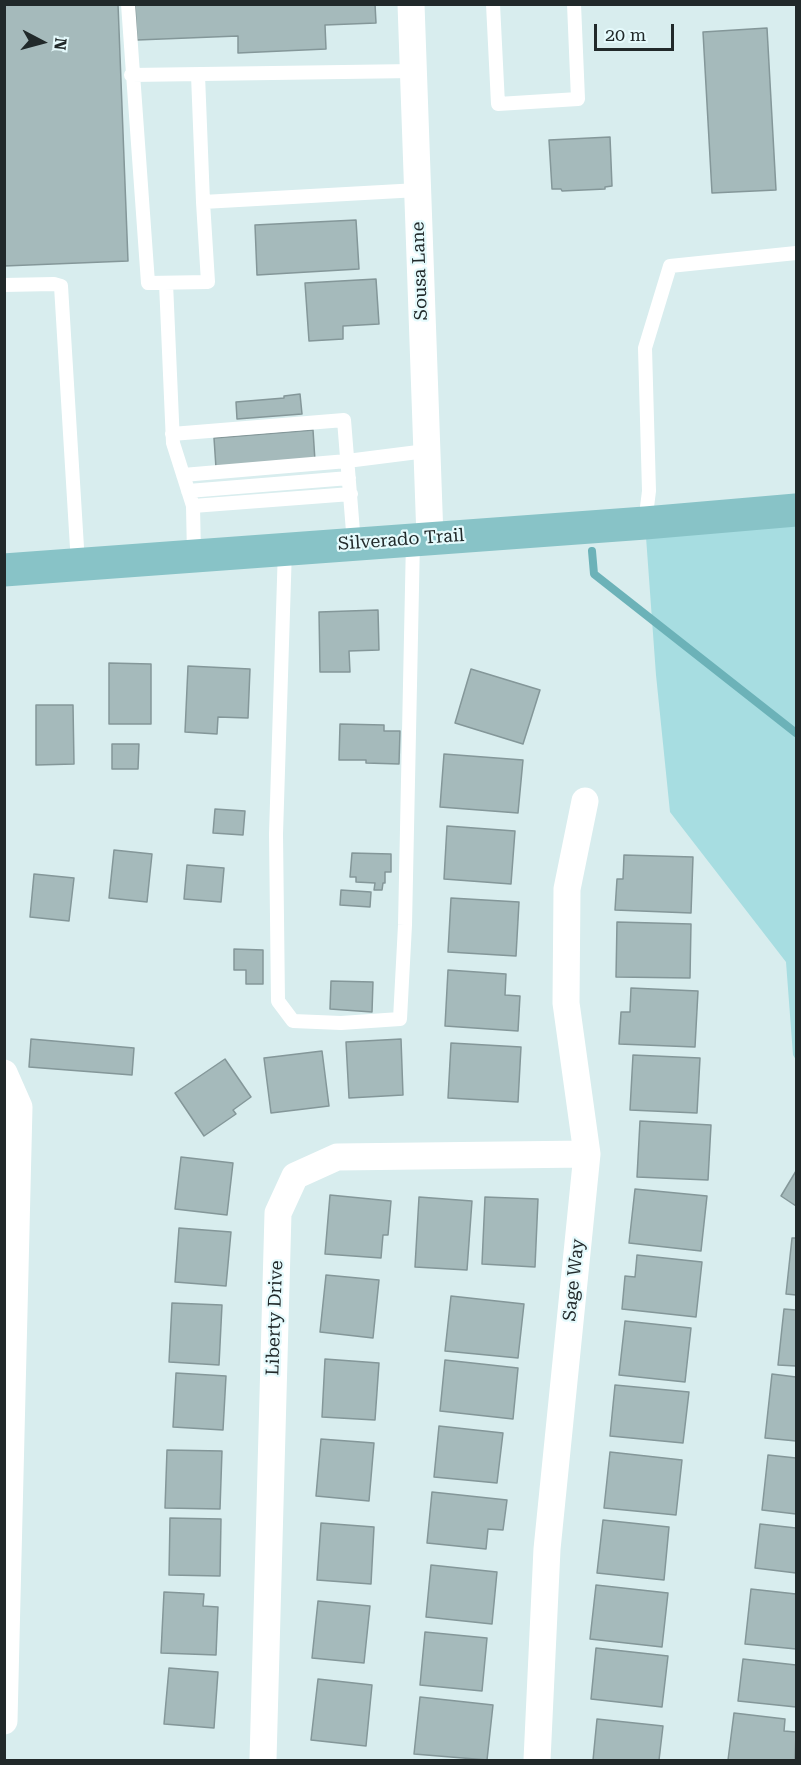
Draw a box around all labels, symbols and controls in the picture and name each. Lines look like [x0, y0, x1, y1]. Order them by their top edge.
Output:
north arrow [12, 12, 72, 72]
scale bar [597, 12, 676, 50]
text: 20 m [605, 24, 646, 45]
text: N [50, 37, 70, 51]
street label: Sousa Lane [407, 221, 433, 321]
street label: Silverado Trail [337, 525, 465, 555]
street label: Sage Way [559, 1238, 589, 1322]
street label: Liberty Drive [262, 1260, 288, 1376]

